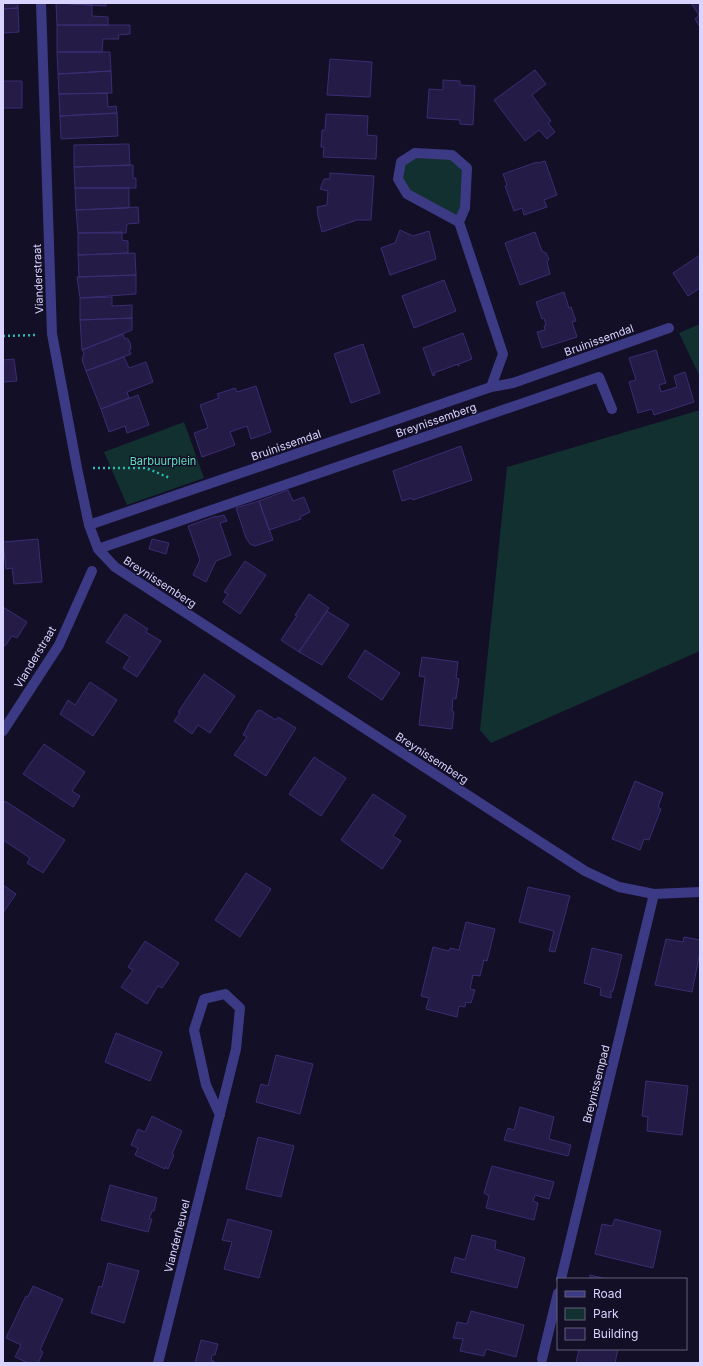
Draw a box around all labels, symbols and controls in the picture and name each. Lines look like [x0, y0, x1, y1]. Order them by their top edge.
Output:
street label: Vianderstraat [30, 244, 46, 314]
street label: Bruinissemdal [562, 321, 636, 359]
street label: Breynissemberg [394, 400, 478, 440]
street label: Bruinissemdal [249, 427, 323, 463]
park label: Barbuurplein [130, 454, 196, 468]
street label: Breynissemberg [121, 553, 199, 611]
street label: Vianderstraat [11, 623, 59, 690]
street label: Breynissemberg [393, 729, 471, 787]
street label: Breynissempad [580, 1043, 612, 1125]
street label: Vianderheuvel [161, 1198, 193, 1274]
legend [557, 1278, 687, 1350]
text: Road [593, 1286, 622, 1301]
text: Park [593, 1306, 619, 1321]
text: Building [593, 1326, 638, 1341]

